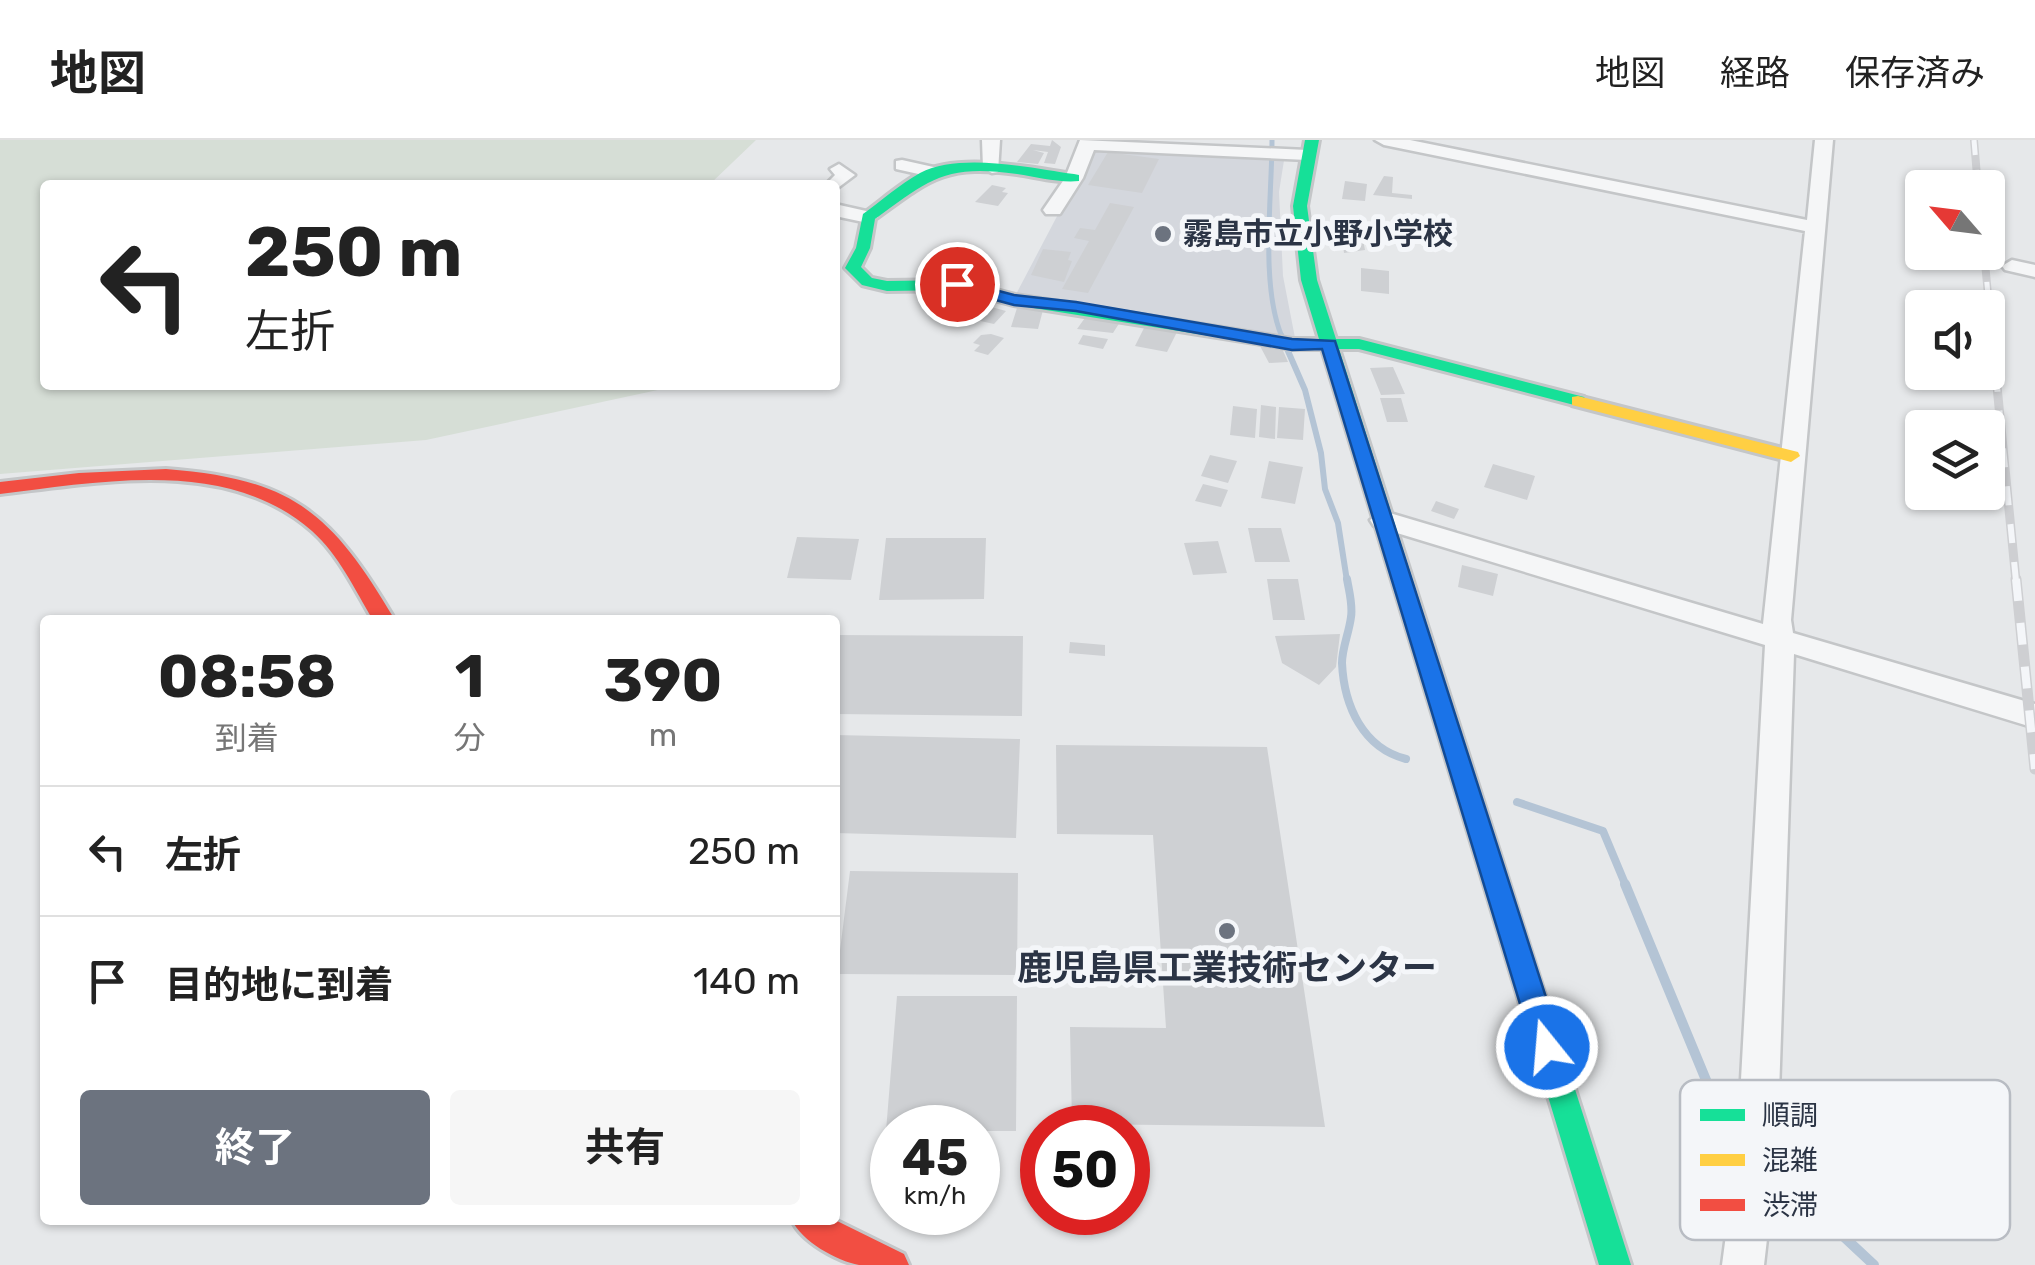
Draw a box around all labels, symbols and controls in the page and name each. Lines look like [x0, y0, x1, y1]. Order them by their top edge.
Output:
text: 地図 [50, 45, 146, 102]
text: 地図 [1595, 52, 1665, 94]
text: 経路 [1720, 52, 1790, 94]
text: 保存済み [1845, 52, 1985, 94]
north arrow [1905, 170, 2005, 270]
map controls [1905, 170, 2005, 510]
text: 250 m [245, 211, 462, 294]
place label: 霧島市立小野小学校 [1183, 216, 1453, 252]
icon: left [80, 220, 210, 350]
marker: 霧島市立小野小学校 [1152, 223, 1174, 245]
pin [915, 242, 1000, 327]
icon: arrive [930, 257, 985, 312]
button: sound [1905, 290, 2005, 390]
text: 左折 [245, 305, 335, 358]
button: layers [1905, 410, 2005, 510]
text: 08:58 [158, 641, 336, 712]
text: 1 [455, 641, 485, 712]
text: 390 [603, 645, 722, 716]
text: m [649, 716, 677, 754]
text: 到着 [215, 719, 279, 757]
text: 分 [454, 719, 486, 757]
icon: left [80, 824, 135, 879]
text: 250 m [688, 828, 800, 874]
text: 左折 [165, 832, 241, 878]
marker: 鹿児島県工業技術センター [1216, 920, 1238, 942]
place label: 鹿児島県工業技術センター [1017, 947, 1437, 989]
icon: arrive [80, 954, 135, 1009]
text: 140 m [693, 958, 800, 1004]
text: 目的地に到着 [165, 962, 393, 1008]
position arrow [1495, 995, 1599, 1099]
legend [1680, 1080, 2010, 1240]
button: 終了 [80, 1090, 430, 1205]
button: 共有 [450, 1090, 800, 1205]
text: 順調 [1762, 1099, 1818, 1132]
speed limit sign: 50 [1020, 1105, 1150, 1235]
text: 45 [902, 1128, 968, 1188]
text: 混雑 [1762, 1144, 1818, 1177]
text: km/h [904, 1181, 966, 1210]
text: 渋滞 [1762, 1189, 1818, 1222]

